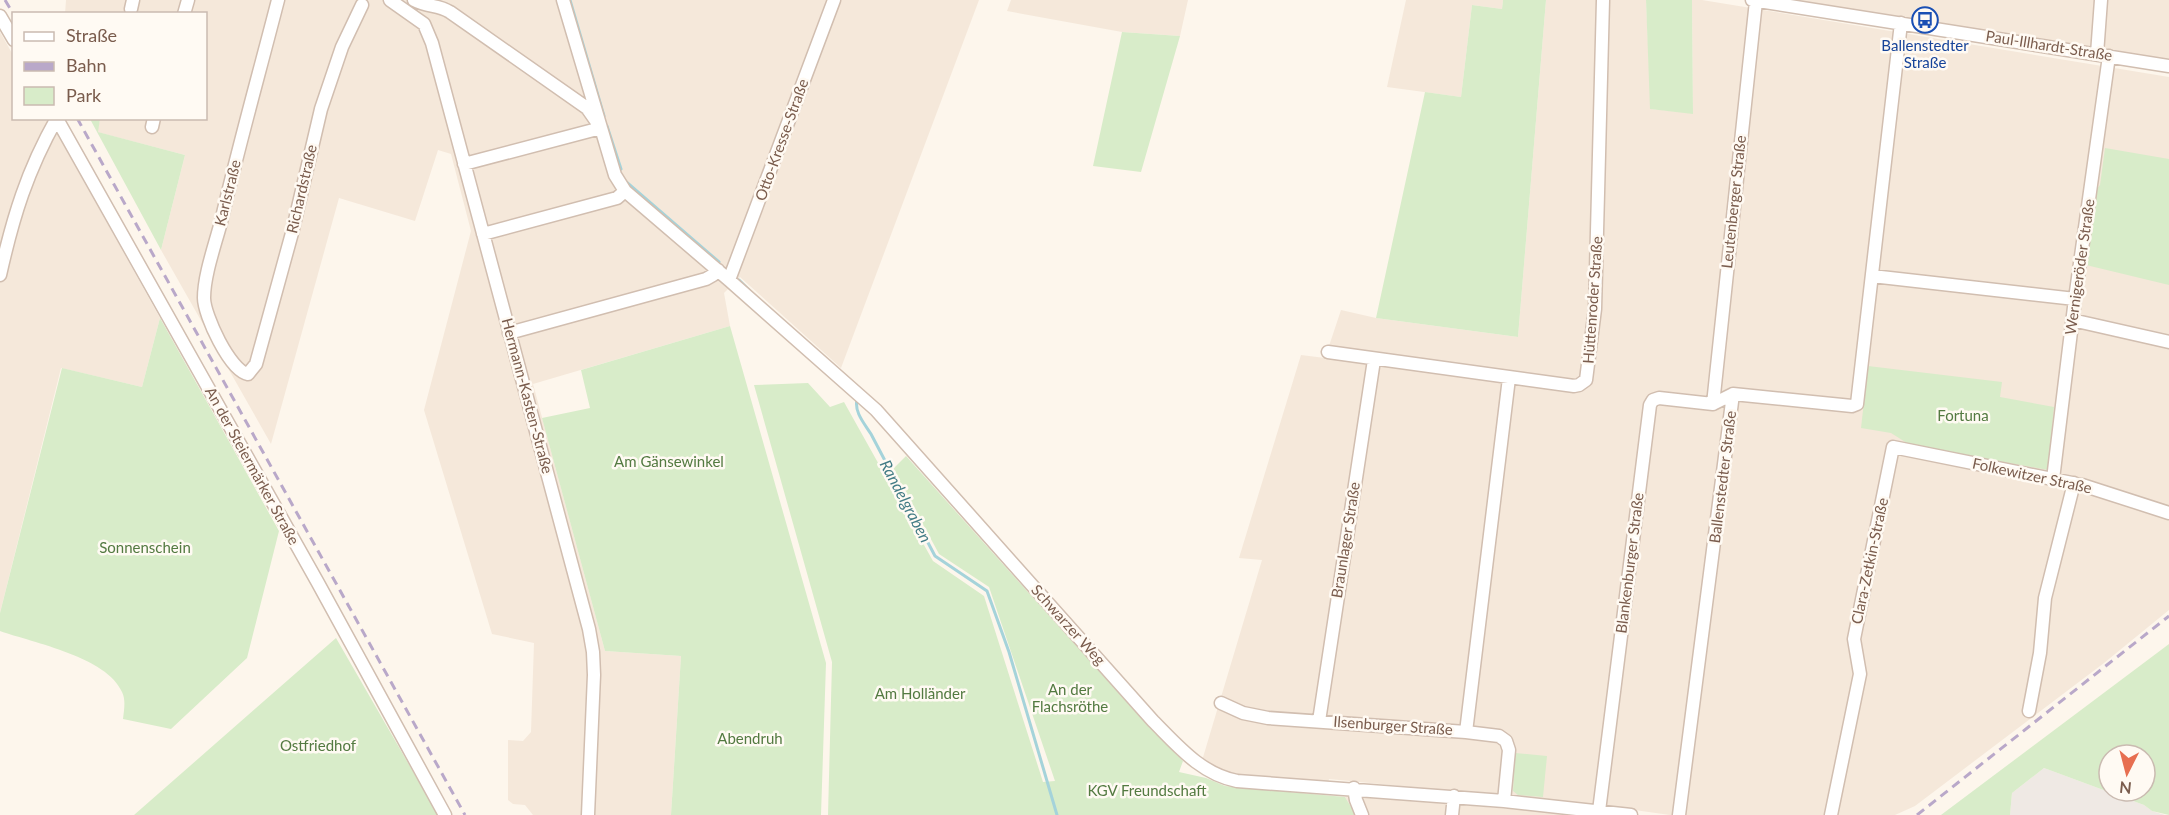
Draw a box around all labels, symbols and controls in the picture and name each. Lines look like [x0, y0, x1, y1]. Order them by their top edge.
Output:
bus stop icon: Ballenstedter Straße [1910, 5, 1940, 35]
legend [12, 12, 207, 120]
text: Straße [66, 24, 117, 46]
street label: Paul-Illhardt-Straße [1985, 26, 2114, 64]
place label: Ballenstedter Straße [1881, 36, 1969, 71]
text: Bahn [66, 54, 107, 76]
street label: Otto-Kresse-Straße [751, 76, 811, 203]
text: Park [66, 84, 102, 106]
street label: Leutenberger Straße [1717, 134, 1749, 269]
street label: Richardstraße [282, 142, 320, 235]
street label: Karlstraße [210, 158, 244, 228]
street label: Wernigeröder Straße [2061, 198, 2097, 336]
street label: Hüttenroder Straße [1579, 236, 1605, 364]
street label: Hermann-Kasten-Straße [499, 316, 557, 476]
street label: An der Steiermärker Straße [202, 383, 304, 548]
park label: Fortuna [1937, 406, 1989, 424]
street label: Ballenstedter Straße [1705, 410, 1739, 544]
park label: Am Gänsewinkel [614, 452, 724, 470]
street label: Folkewitzer Straße [1971, 454, 2094, 497]
water label: Randelgraben [877, 456, 936, 545]
street label: Braunlager Straße [1327, 480, 1363, 599]
street label: Blankenburger Straße [1611, 491, 1647, 634]
street label: Clara-Zetkin-Straße [1847, 496, 1891, 626]
park label: Sonnenschein [99, 538, 191, 556]
street label: Schwarzer Weg [1028, 580, 1110, 668]
park label: An der Flachsröthe [1032, 680, 1108, 715]
park label: Am Holländer [875, 684, 966, 702]
street label: Ilsenburger Straße [1333, 712, 1453, 738]
park label: Abendruh [717, 729, 783, 747]
park label: Ostfriedhof [280, 736, 357, 754]
north arrow [2097, 743, 2157, 803]
text: N [2118, 778, 2133, 799]
park label: KGV Freundschaft [1087, 781, 1207, 799]

